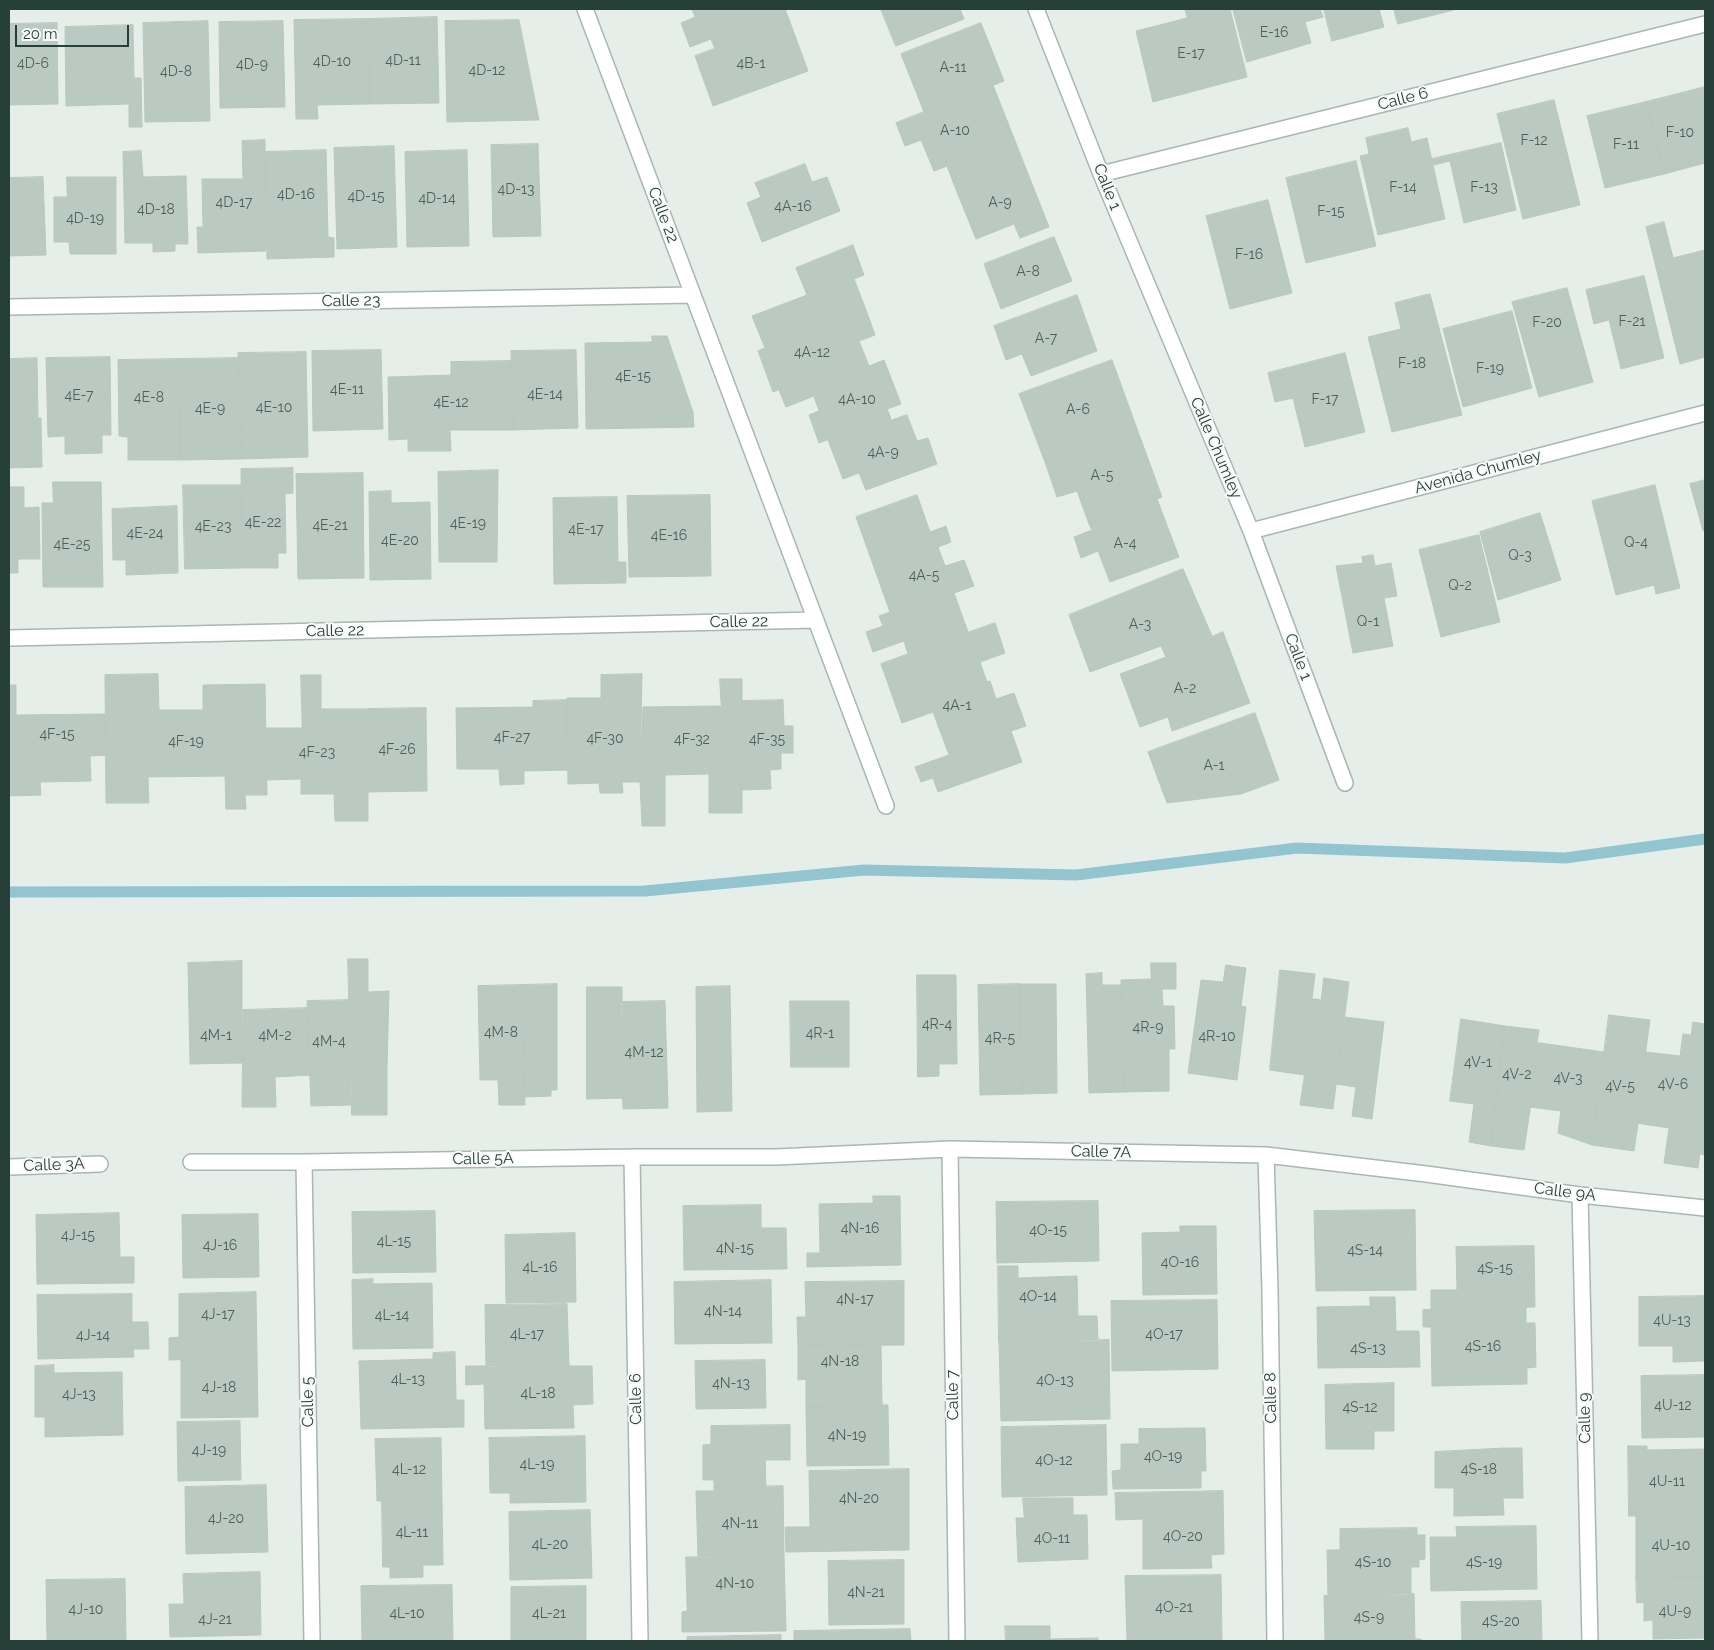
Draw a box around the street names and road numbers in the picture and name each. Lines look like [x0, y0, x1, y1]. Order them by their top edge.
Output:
street label: Calle 6 [1376, 83, 1430, 115]
street label: Calle 1 [1089, 161, 1125, 213]
street label: Calle 22 [644, 184, 682, 246]
street label: Calle 23 [321, 291, 381, 311]
street label: Calle Chumley [1186, 394, 1246, 502]
street label: Avenida Chumley [1413, 446, 1543, 498]
street label: Calle 22 [710, 612, 768, 632]
street label: Calle 22 [306, 621, 364, 641]
street label: Calle 1 [1280, 631, 1316, 683]
street label: Calle 7A [1071, 1142, 1131, 1162]
street label: Calle 5A [452, 1149, 514, 1169]
street label: Calle 3A [23, 1154, 85, 1176]
street label: Calle 9A [1533, 1179, 1597, 1205]
street label: Calle 7 [943, 1370, 963, 1420]
street label: Calle 8 [1261, 1372, 1281, 1424]
street label: Calle 6 [626, 1373, 646, 1425]
street label: Calle 5 [298, 1377, 318, 1427]
street label: Calle 9 [1575, 1392, 1595, 1444]

